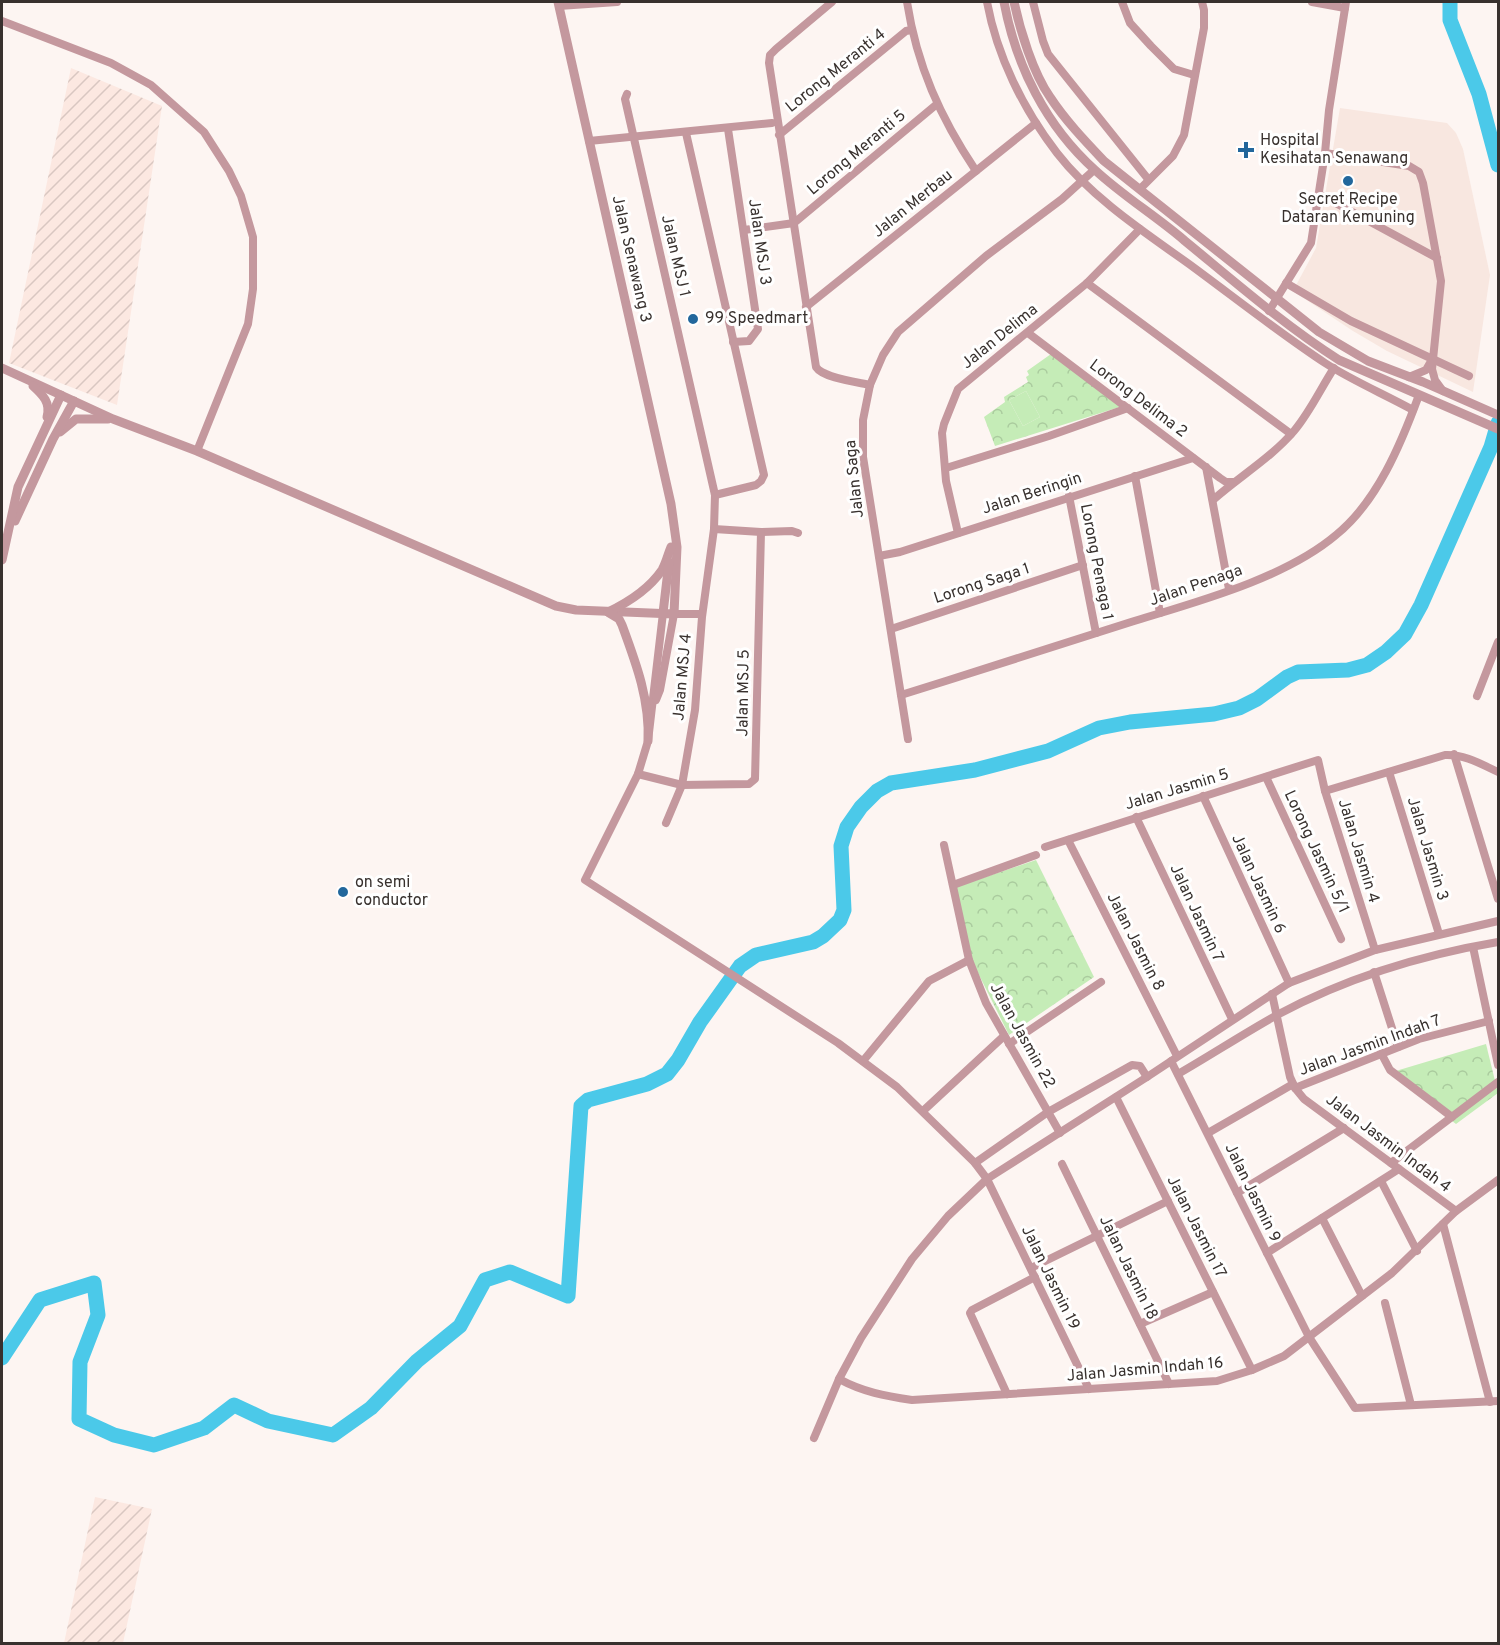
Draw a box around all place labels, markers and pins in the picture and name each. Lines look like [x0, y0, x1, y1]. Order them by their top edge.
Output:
place label: Hospital Kesihatan Senawang [1260, 131, 1408, 169]
marker: Hospital Kesihatan Senawang [1237, 141, 1255, 159]
marker: Secret Recipe Dataran Kemuning [1341, 174, 1355, 188]
place label: Secret Recipe Dataran Kemuning [1281, 190, 1415, 228]
place label: 99 Speedmart [705, 309, 808, 329]
marker: 99 Speedmart [686, 312, 700, 326]
place label: on semi conductor [355, 873, 428, 911]
marker: on semi conductor [336, 885, 350, 899]

